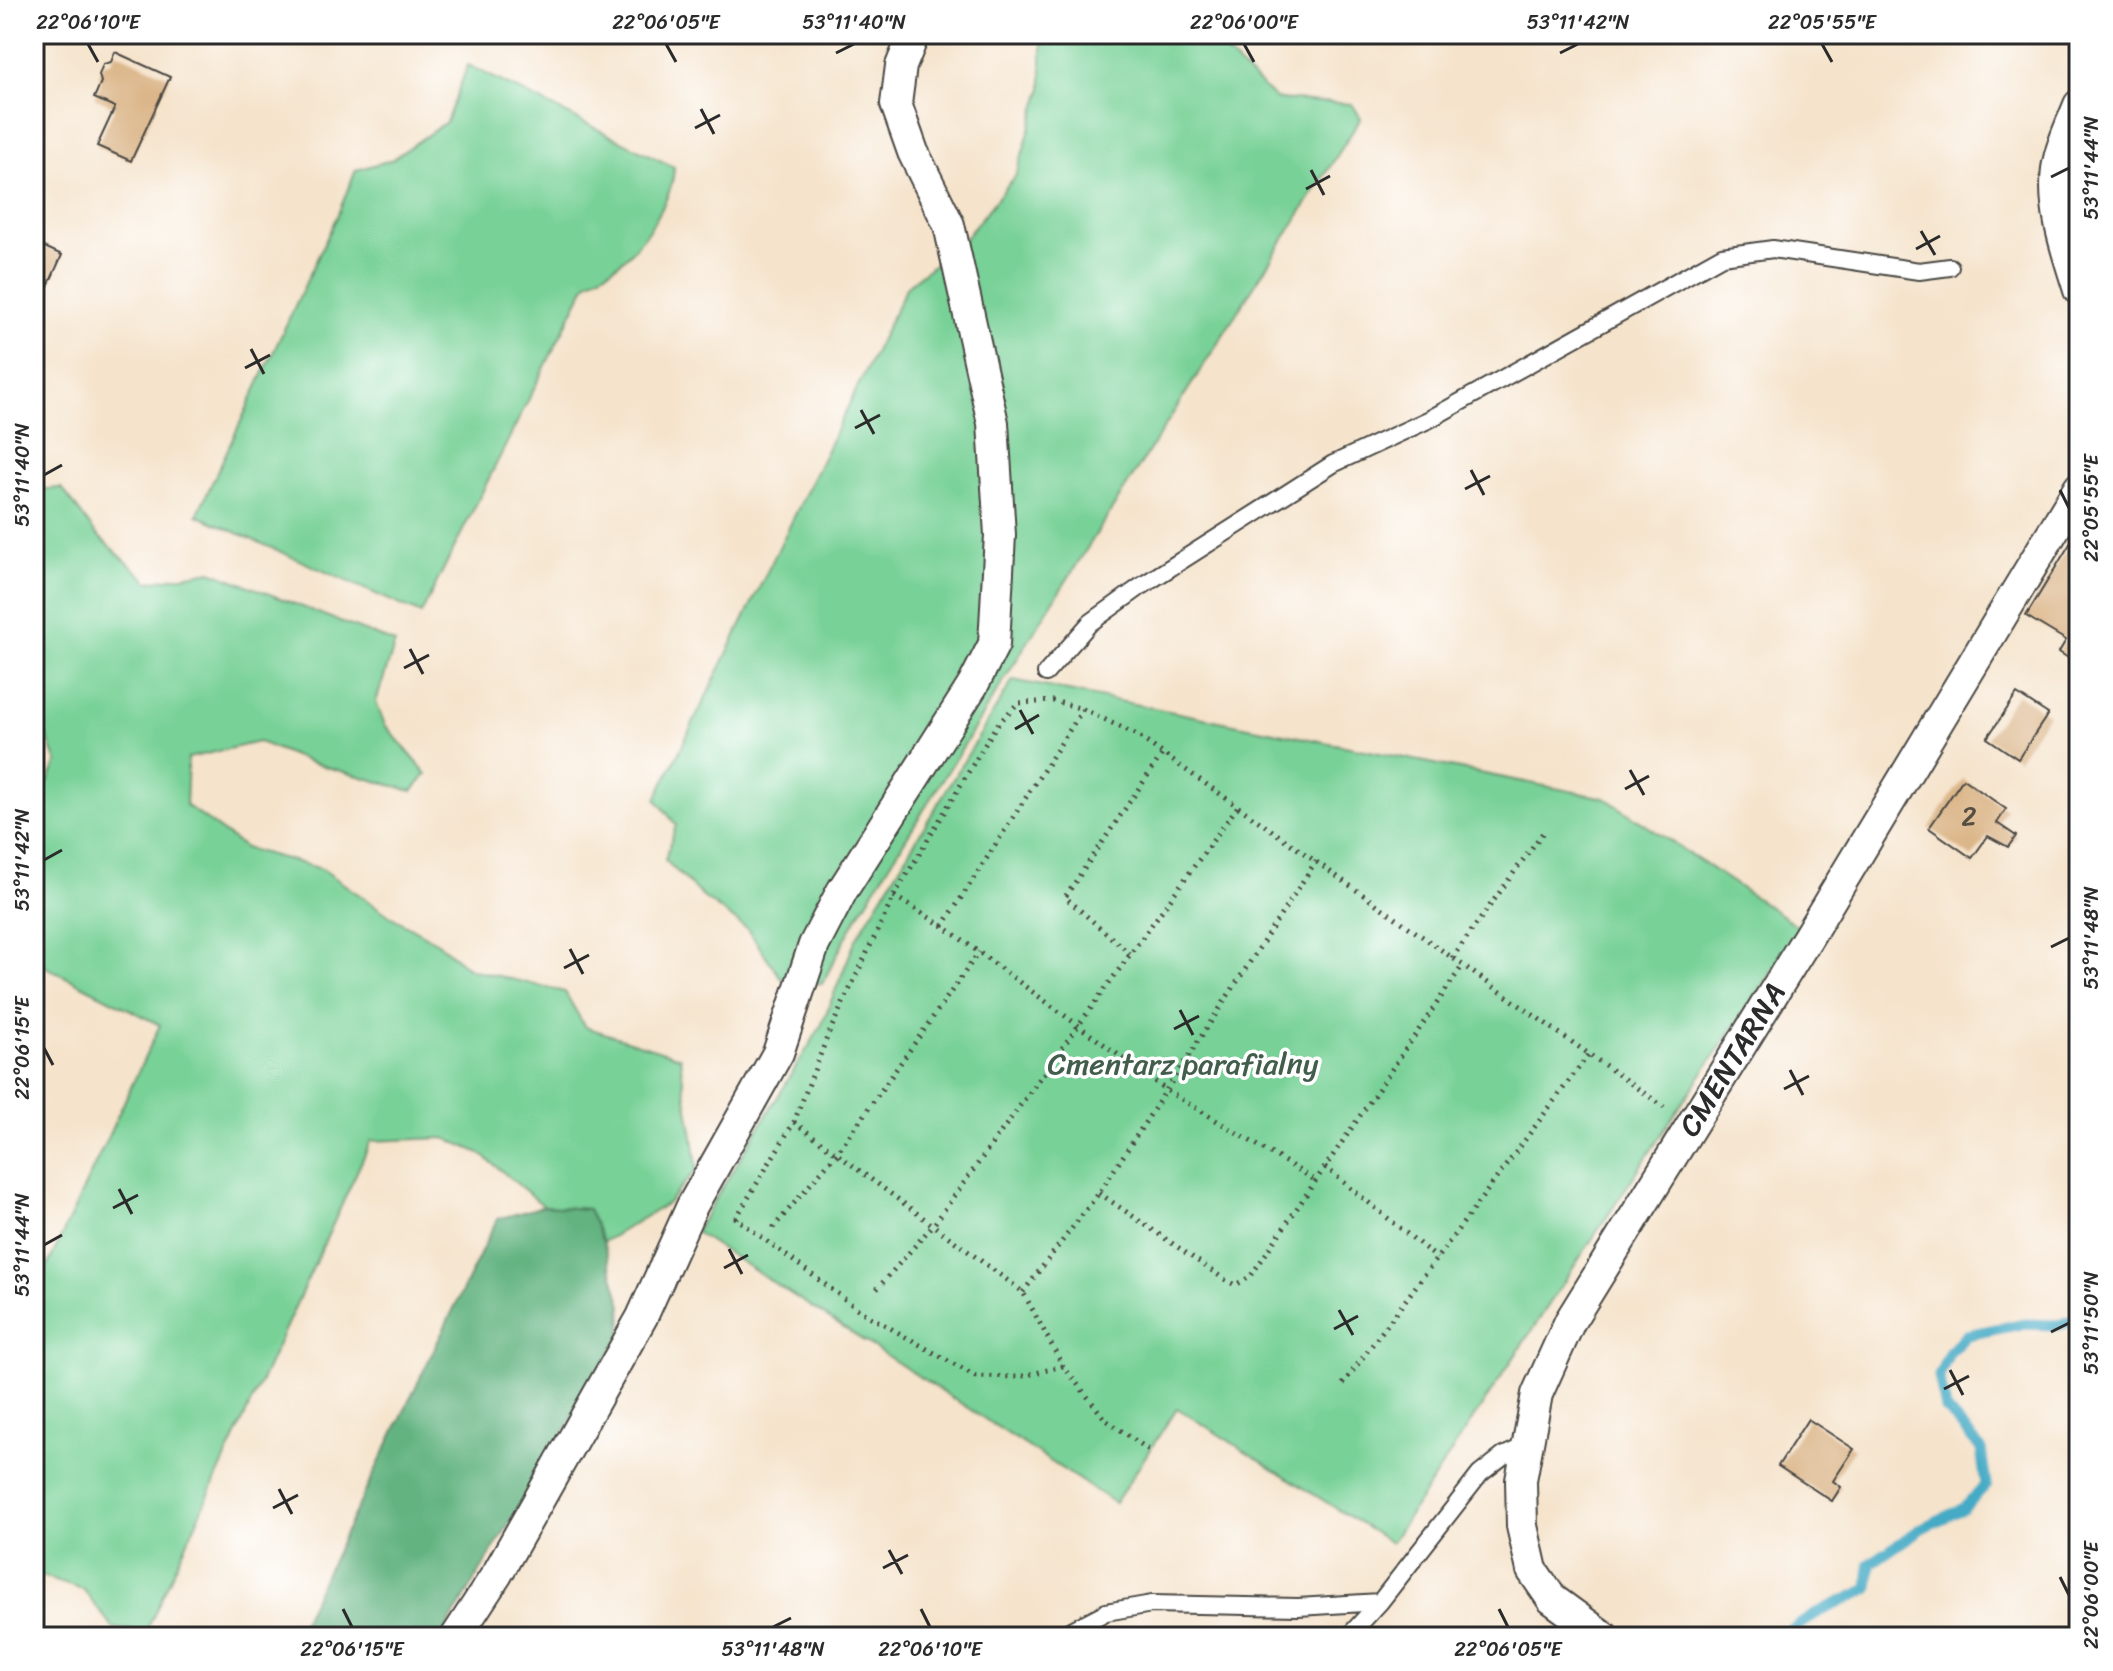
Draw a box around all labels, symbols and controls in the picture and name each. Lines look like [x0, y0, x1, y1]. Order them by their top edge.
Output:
text: 22°06'10"E [36, 5, 142, 40]
text: 22°06'05"E [612, 5, 722, 40]
text: 53°11'40"N [802, 5, 906, 40]
text: 22°06'00"E [1190, 5, 1300, 40]
text: 53°11'42"N [1527, 5, 1629, 40]
text: 22°05'55"E [1768, 5, 1878, 40]
text: 53°11'44"N [2074, 116, 2109, 220]
text: 53°11'40"N [5, 423, 40, 527]
text: 22°05'55"E [2074, 452, 2109, 562]
house number: 2 [1961, 793, 1977, 839]
text: 53°11'42"N [5, 809, 40, 911]
text: 53°11'48"N [2074, 886, 2109, 990]
street label: CMENTARNA [1663, 972, 1801, 1147]
text: 22°06'15"E [5, 994, 40, 1100]
park label: Cmentarz parafialny [1048, 1037, 1319, 1091]
text: 53°11'44"N [5, 1193, 40, 1297]
text: 53°11'50"N [2074, 1271, 2109, 1375]
text: 22°06'00"E [2074, 1539, 2109, 1649]
text: 22°06'15"E [300, 1632, 406, 1667]
text: 53°11'48"N [721, 1632, 825, 1667]
text: 22°06'10"E [878, 1632, 984, 1667]
text: 22°06'05"E [1454, 1632, 1564, 1667]

